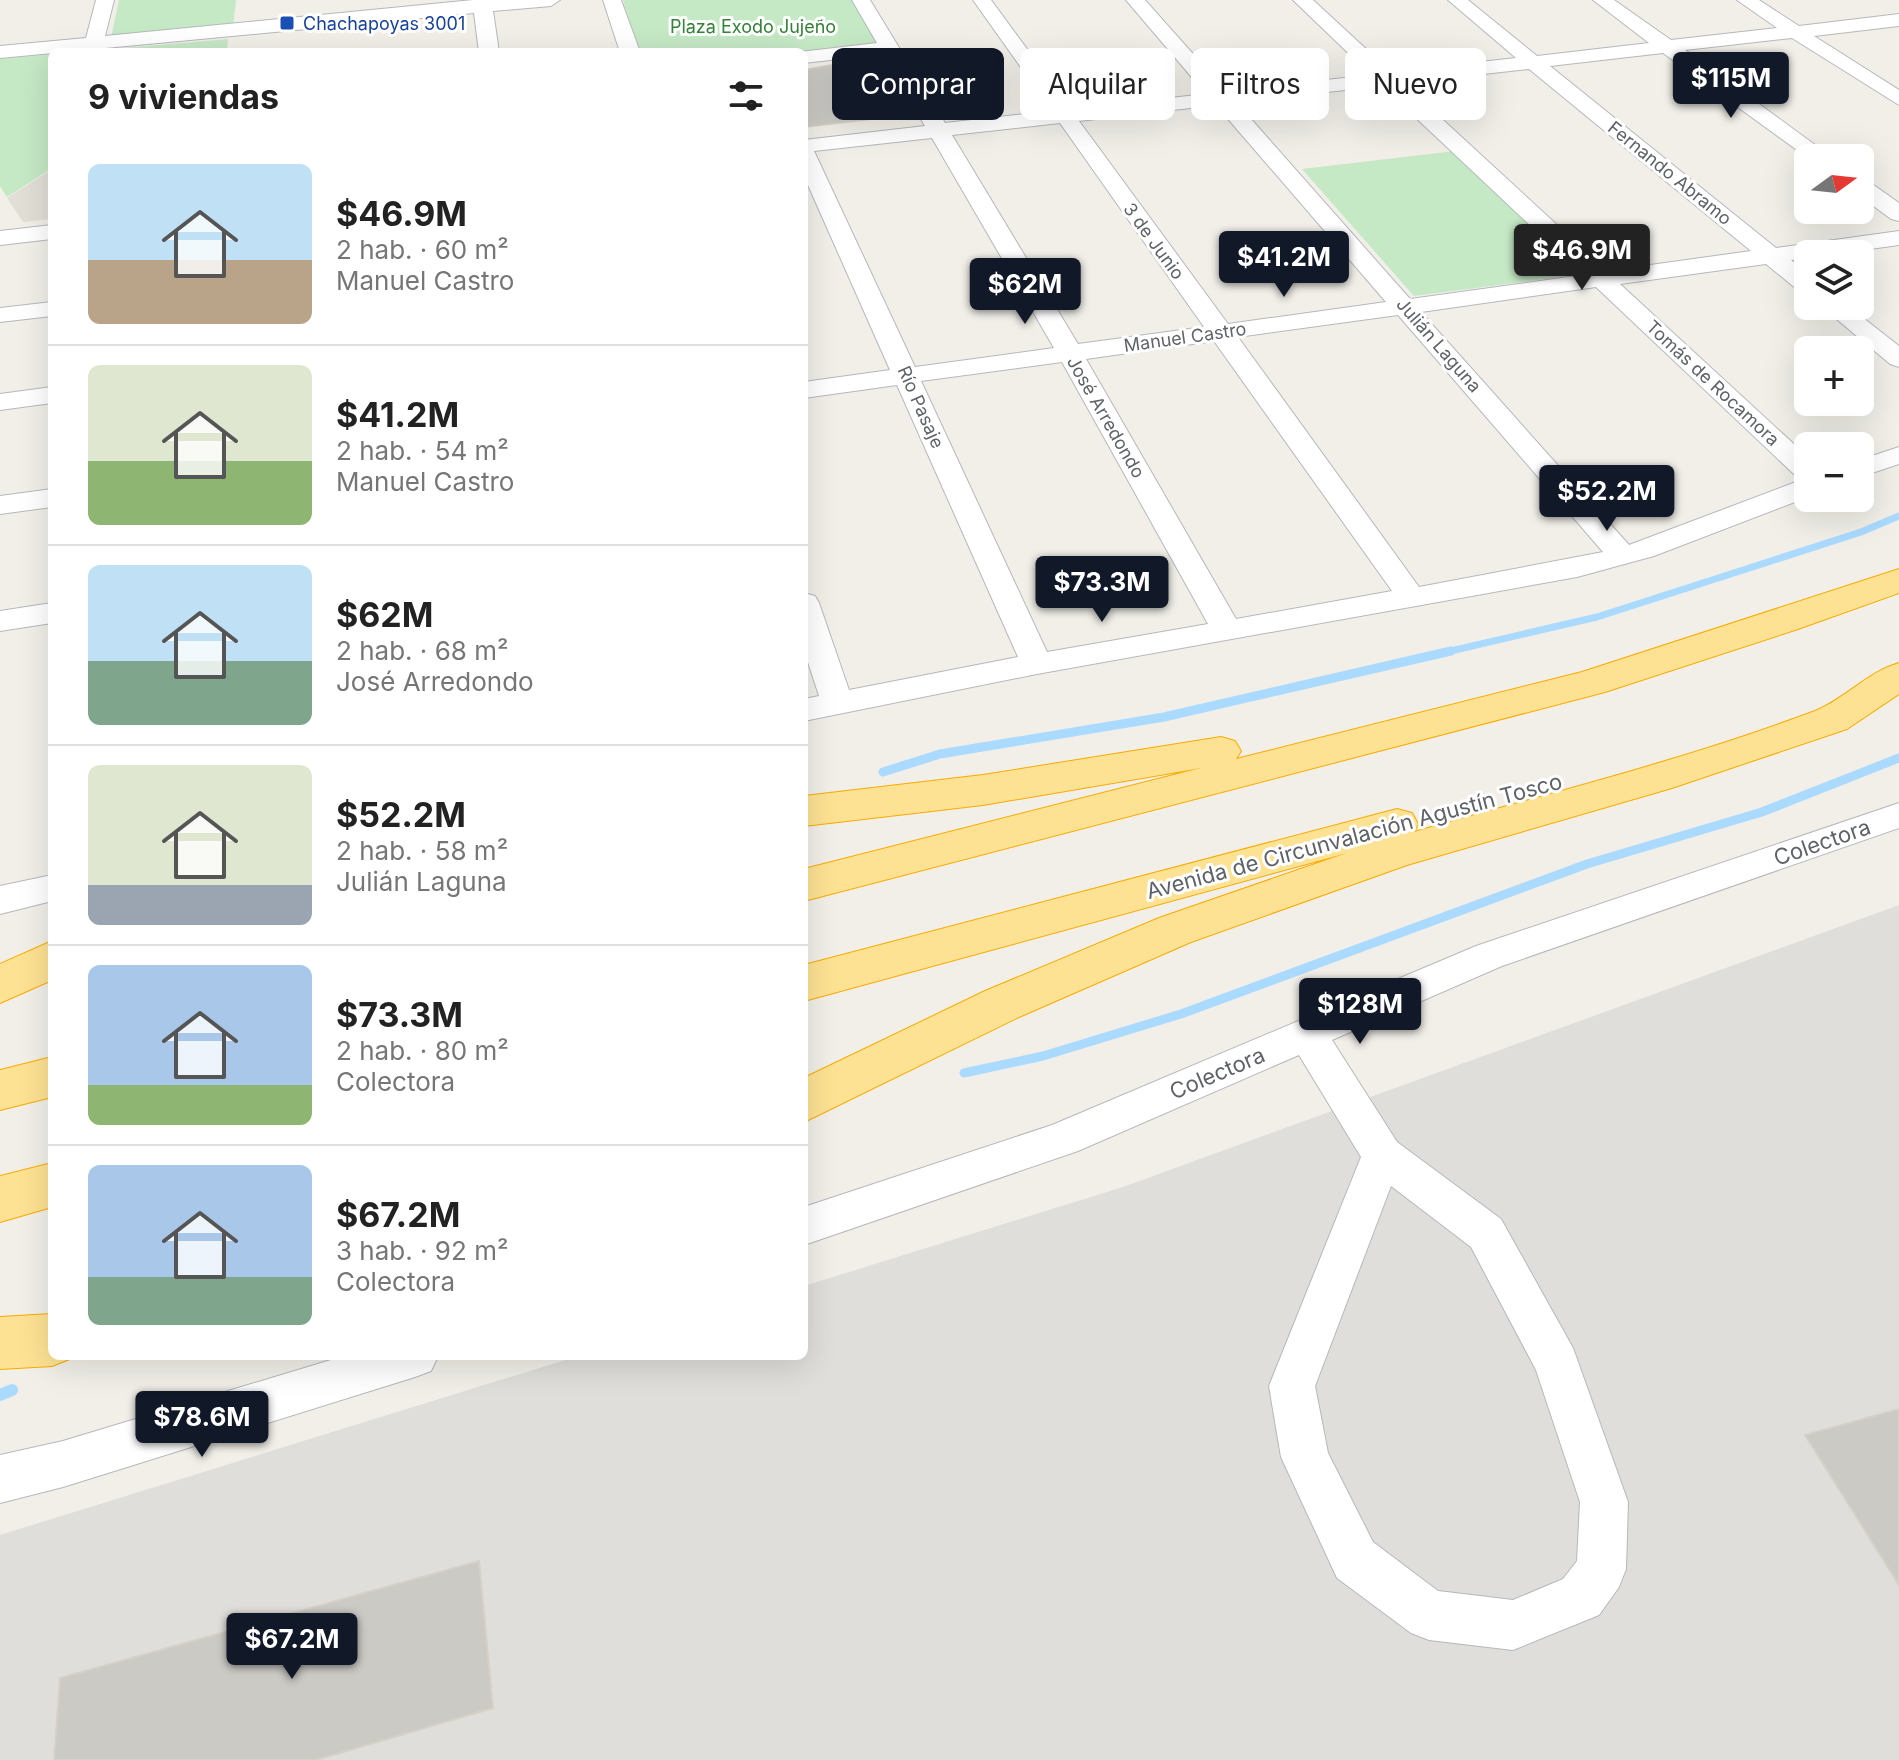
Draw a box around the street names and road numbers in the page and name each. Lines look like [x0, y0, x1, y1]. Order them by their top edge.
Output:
street label: Fernando Abramo [1604, 117, 1736, 229]
street label: 3 de Junio [1119, 199, 1189, 283]
street label: Julián Laguna [1392, 294, 1486, 396]
street label: Tomás de Rocamora [1642, 316, 1784, 450]
street label: Manuel Castro [1122, 318, 1248, 356]
street label: José Arredondo [1063, 352, 1149, 482]
street label: Río Pasaje [894, 363, 948, 451]
street label: Avenida de Circunvalación Agustín Tosco [1143, 768, 1565, 904]
street label: Colectora [1770, 813, 1874, 871]
street label: Colectora [1166, 1041, 1268, 1105]

